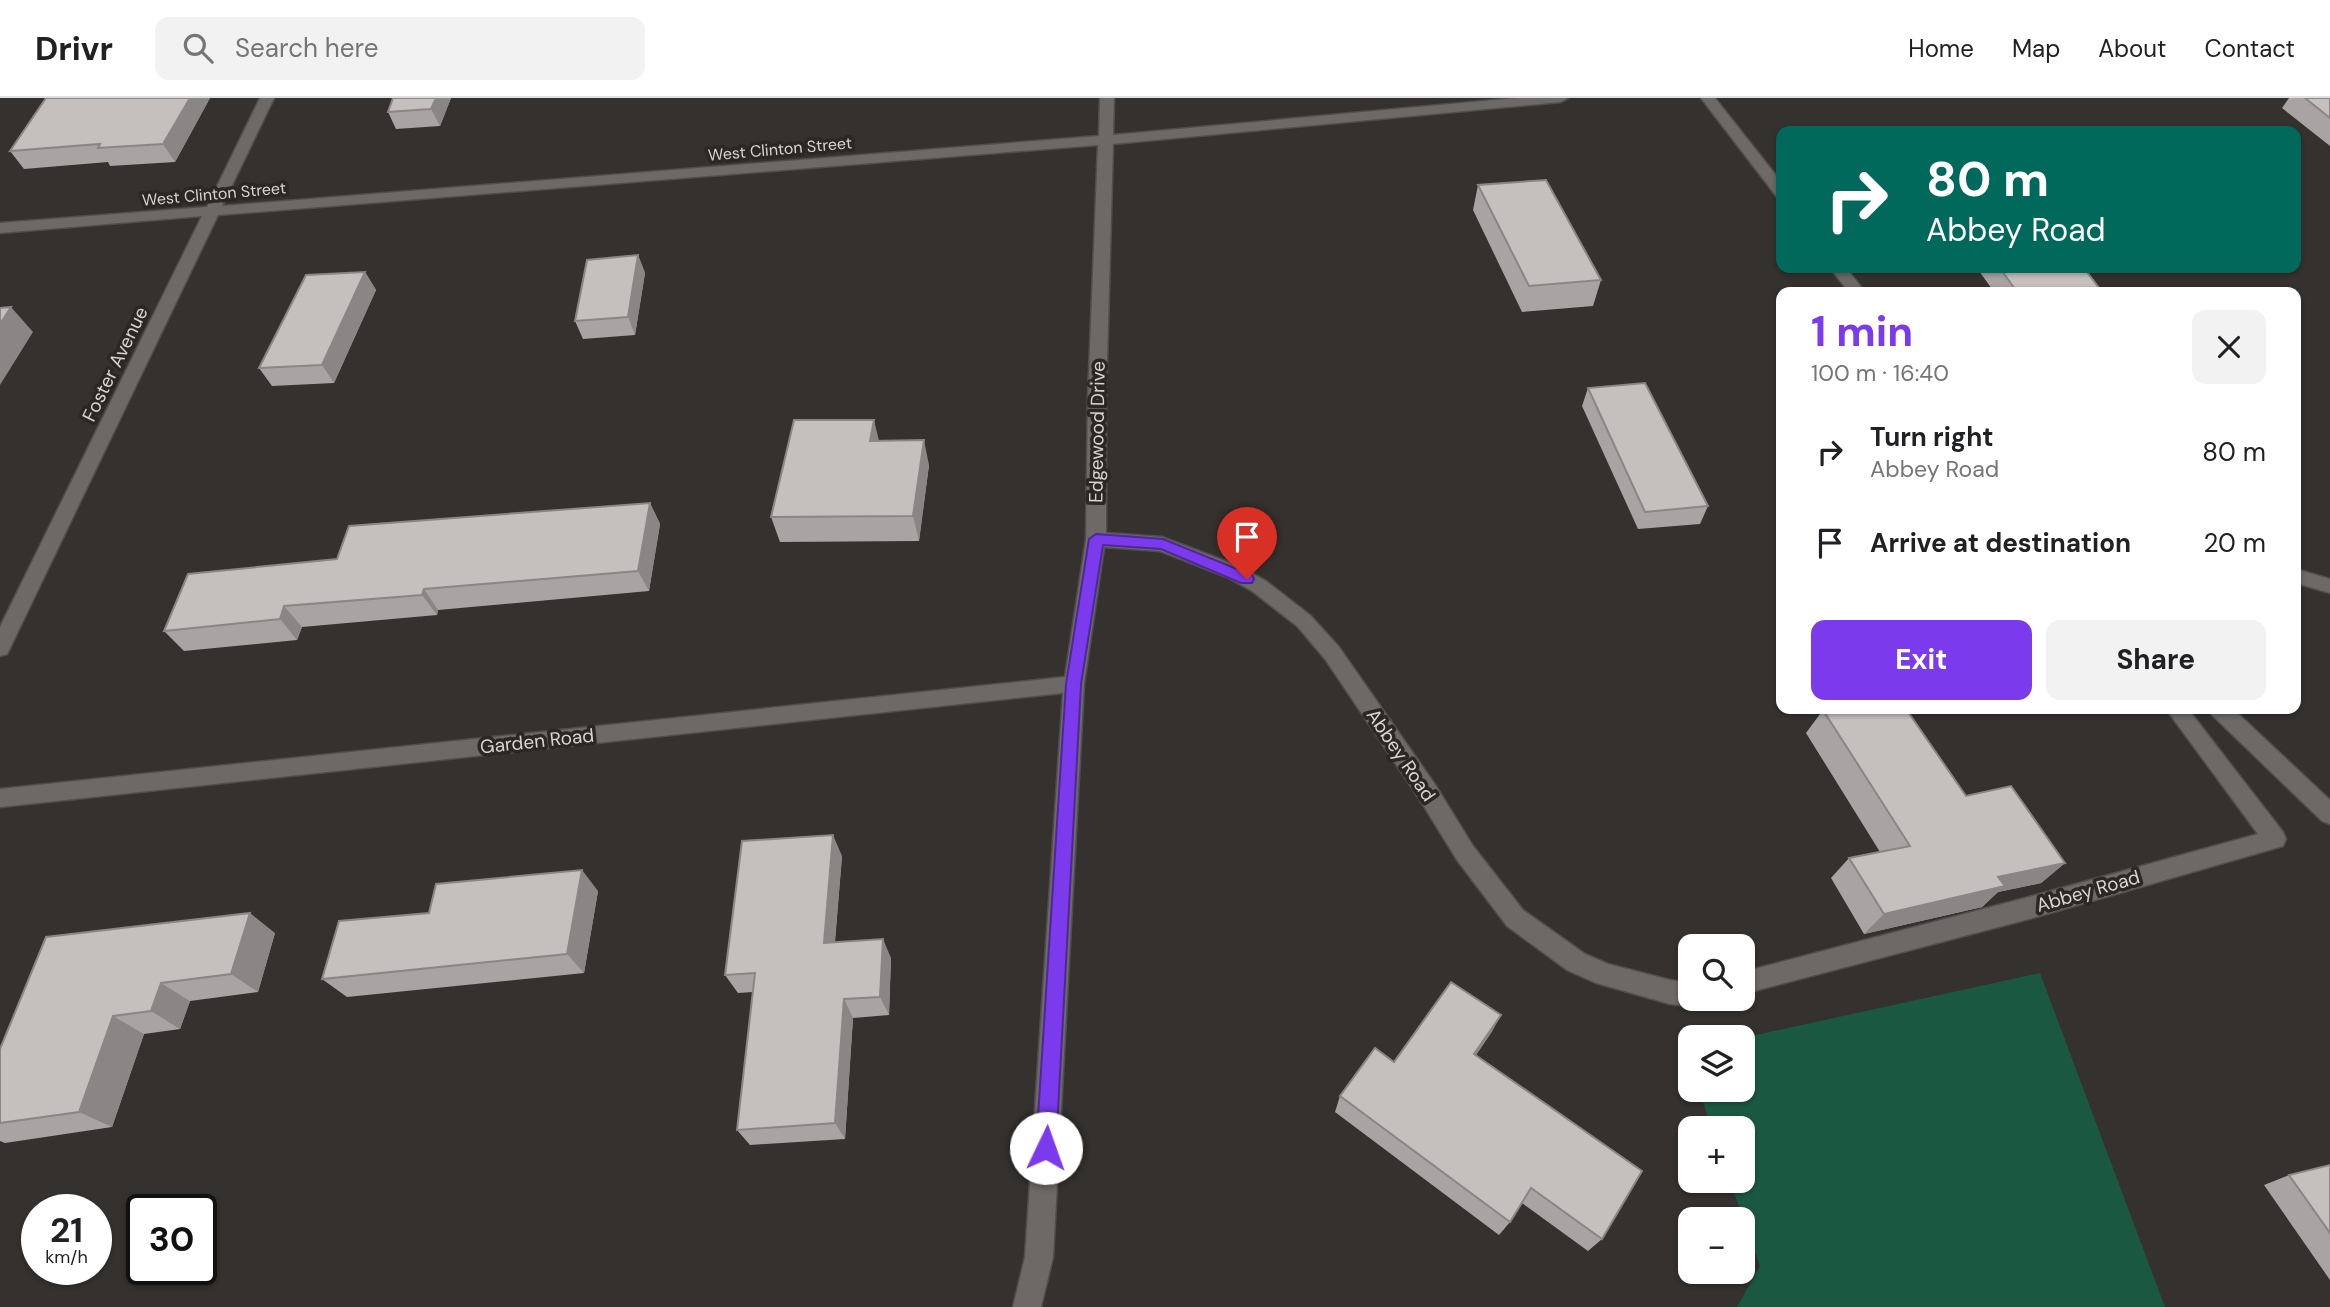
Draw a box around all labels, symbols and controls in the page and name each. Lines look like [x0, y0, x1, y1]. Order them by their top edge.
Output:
search box [155, 17, 645, 80]
text: Drivr [35, 27, 113, 70]
icon: search [179, 29, 217, 67]
text: Search here [235, 31, 378, 65]
text: Home [1908, 33, 1974, 64]
text: Map [2012, 33, 2060, 64]
text: About [2098, 33, 2167, 64]
text: Contact [2205, 33, 2295, 64]
street label: West Clinton Street [707, 132, 853, 166]
text: 80 m [1926, 147, 2049, 211]
icon: right [1811, 154, 1902, 245]
street label: West Clinton Street [141, 177, 287, 211]
text: Abbey Road [1926, 209, 2106, 251]
street label: Foster Avenue [76, 302, 154, 426]
text: 1 min [1811, 304, 1913, 359]
button: close [2192, 310, 2266, 384]
text: 100 m · 16:40 [1811, 358, 1949, 388]
street label: Edgewood Drive [1083, 361, 1111, 503]
text: Turn right [1870, 420, 1994, 454]
icon: right [1811, 433, 1849, 471]
text: 80 m [2202, 435, 2266, 469]
text: Abbey Road [1870, 454, 1999, 484]
pin [1217, 507, 1277, 579]
icon: arrive [1228, 518, 1266, 556]
icon: arrive [1811, 524, 1849, 562]
text: Arrive at destination [1870, 526, 2131, 560]
text: 20 m [2203, 526, 2266, 560]
button: Exit [1811, 620, 2032, 700]
button: Share [2046, 620, 2266, 700]
street label: Abbey Road [1361, 704, 1441, 806]
street label: Garden Road [479, 723, 595, 759]
street label: Abbey Road [2033, 864, 2143, 918]
map controls [1678, 934, 1755, 1284]
button: search [1678, 934, 1755, 1011]
button: layers [1678, 1025, 1755, 1102]
position arrow [1009, 1111, 1083, 1185]
button: + [1678, 1116, 1755, 1193]
speed limit sign: 30 [126, 1194, 217, 1285]
text: 21 [50, 1207, 83, 1253]
button: − [1678, 1207, 1755, 1284]
text: km/h [45, 1245, 88, 1269]

